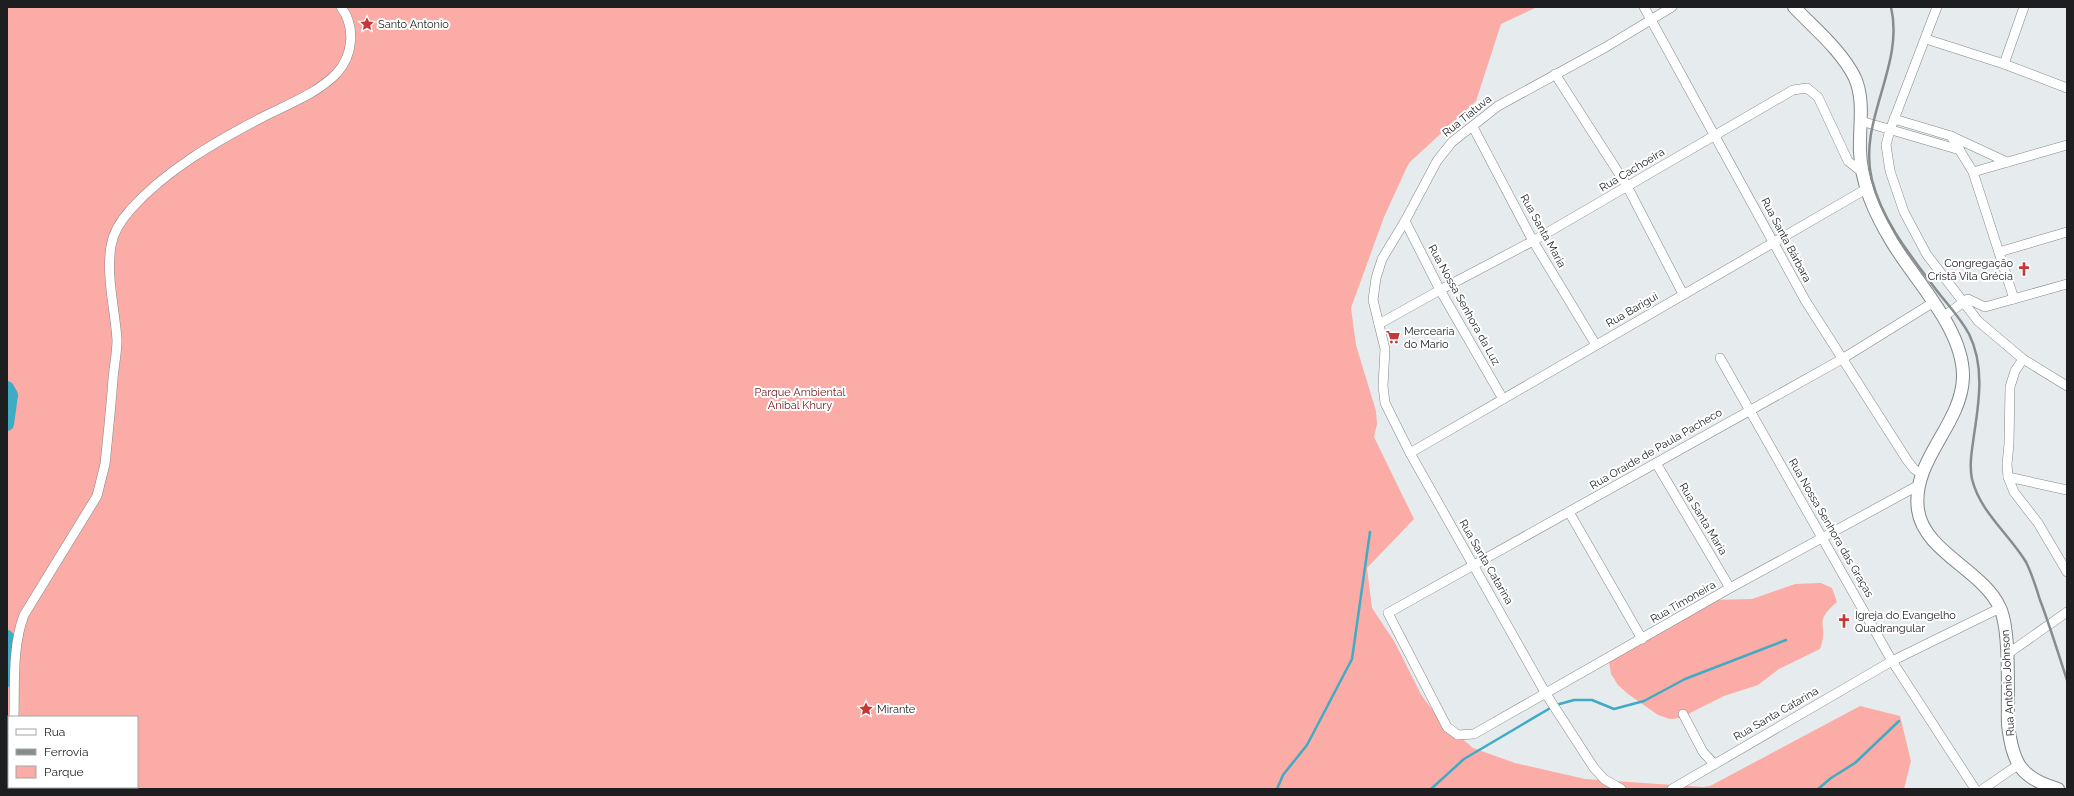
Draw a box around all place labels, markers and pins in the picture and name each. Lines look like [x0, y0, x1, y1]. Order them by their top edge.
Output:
place icon: Santo Antonio [359, 16, 375, 32]
place label: Santo Antonio [378, 18, 449, 31]
place label: Congregação Cristã Vila Grécia [1928, 257, 2013, 283]
church icon: Congregação Cristã Vila Grécia [2016, 261, 2032, 277]
place label: Mercearia do Mario [1404, 325, 1454, 351]
supermarket icon: Mercearia do Mario [1385, 329, 1401, 345]
place label: Igreja do Evangelho Quadrangular [1855, 609, 1956, 635]
church icon: Igreja do Evangelho Quadrangular [1836, 613, 1852, 629]
place icon: Mirante [858, 701, 874, 717]
place label: Mirante [877, 703, 916, 716]

